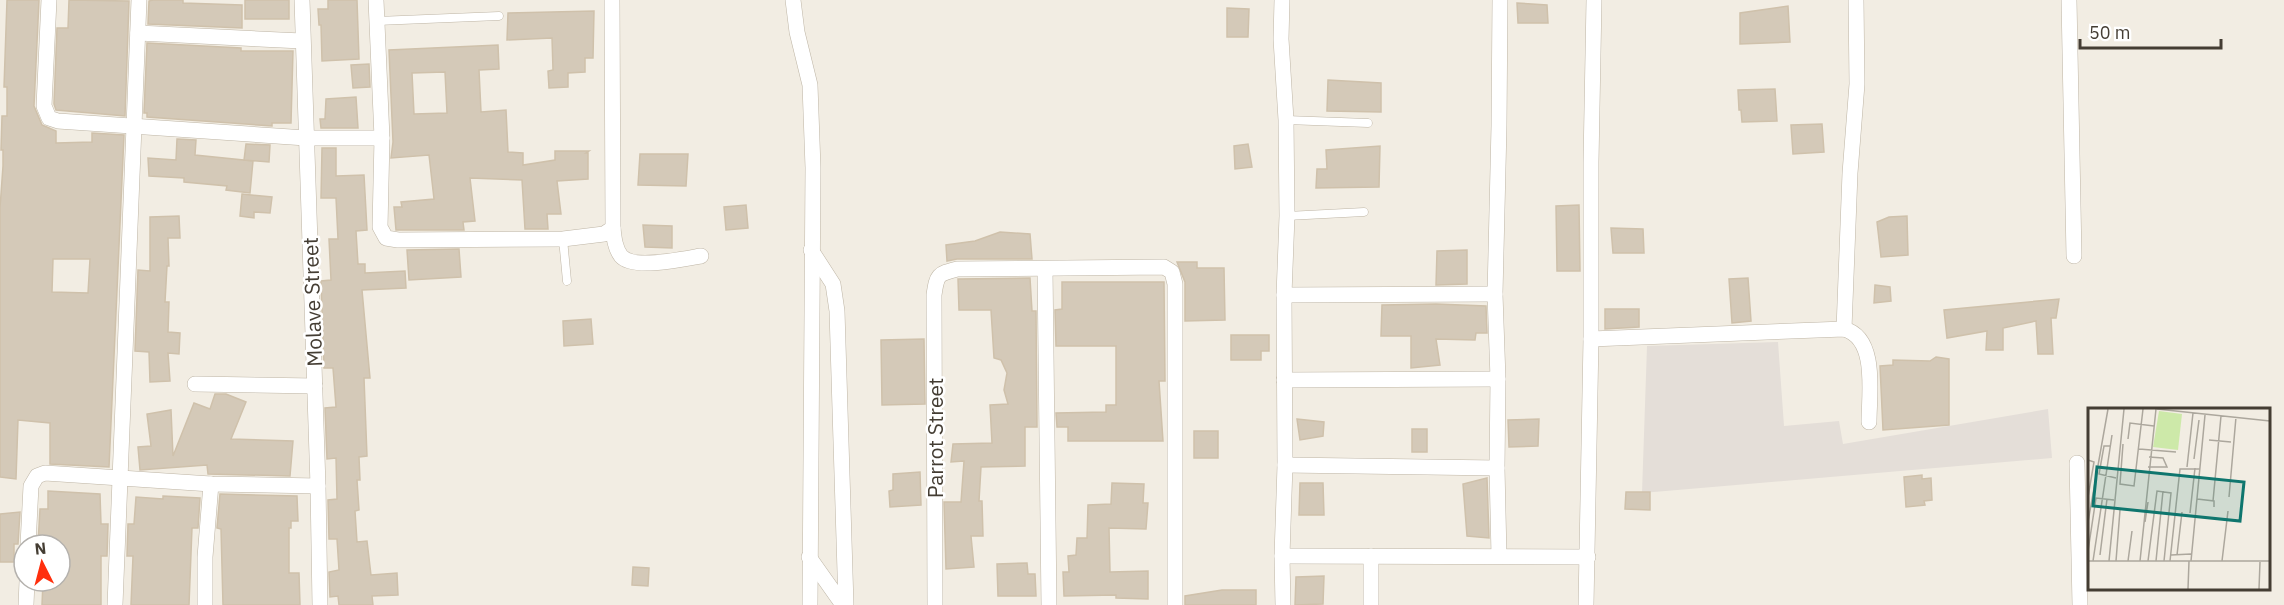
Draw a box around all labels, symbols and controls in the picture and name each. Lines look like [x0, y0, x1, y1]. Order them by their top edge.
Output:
scale bar [2080, 12, 2221, 50]
text: 50 m [2089, 21, 2131, 44]
street label: Molave Street [296, 237, 328, 367]
street label: Parrot Street [921, 378, 949, 498]
inset map [2088, 408, 2269, 590]
north arrow [12, 533, 72, 593]
text: N [34, 538, 47, 559]

